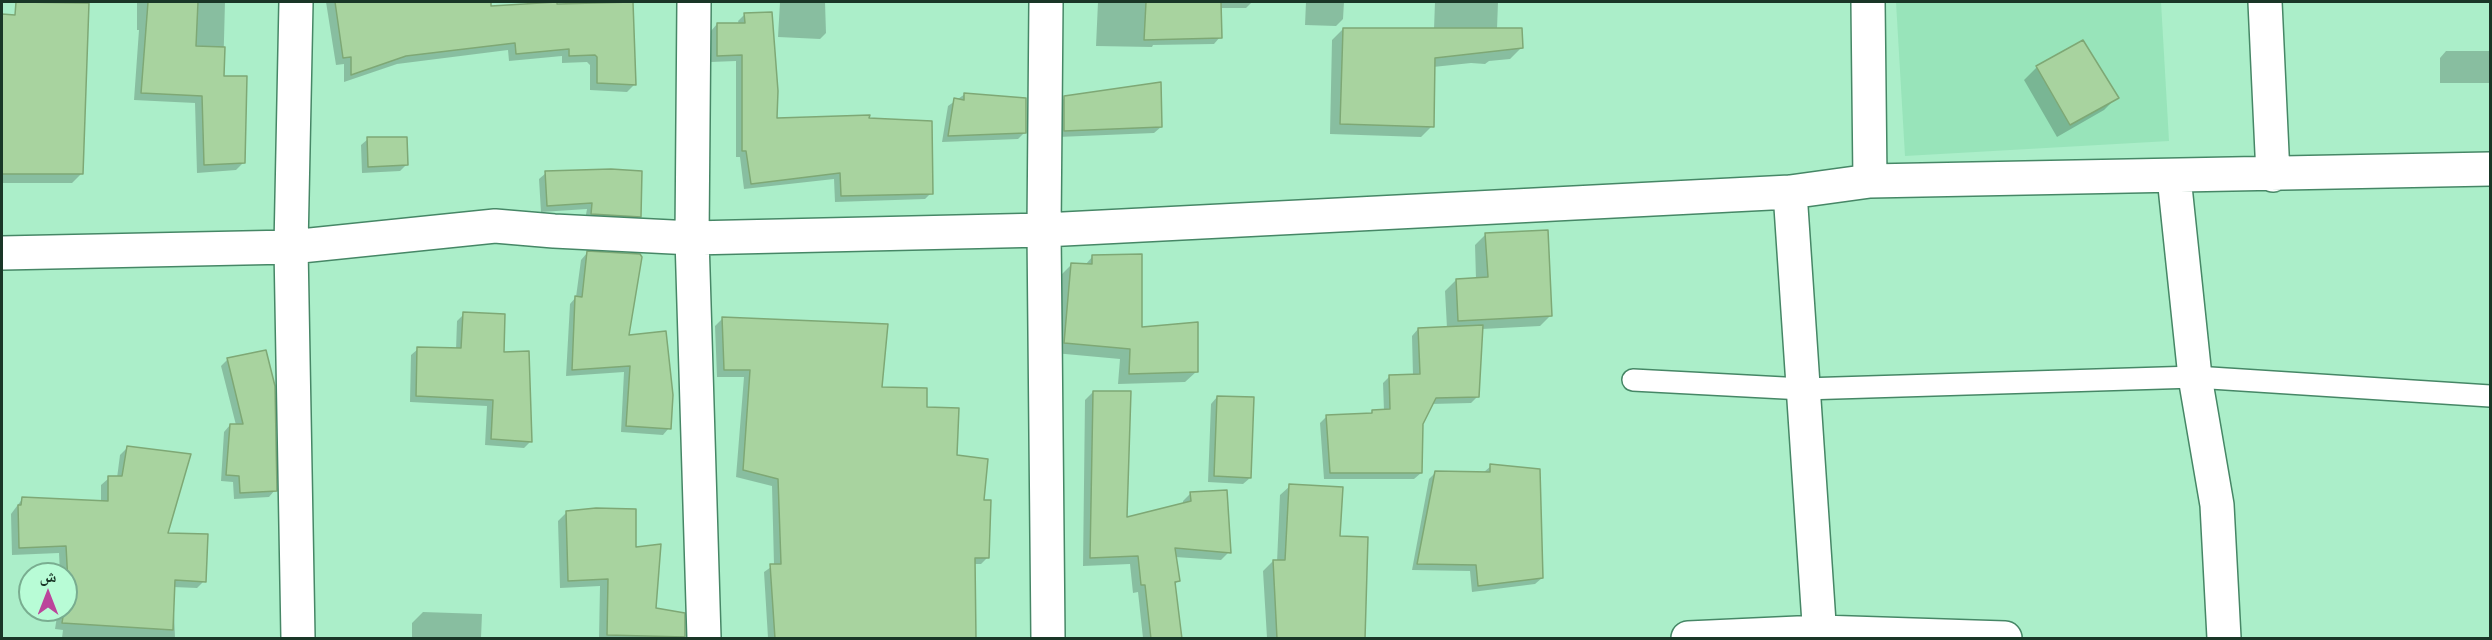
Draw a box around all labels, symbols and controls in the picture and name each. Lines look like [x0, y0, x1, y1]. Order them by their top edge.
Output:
north arrow [18, 562, 78, 622]
text: ش [40, 566, 56, 586]

